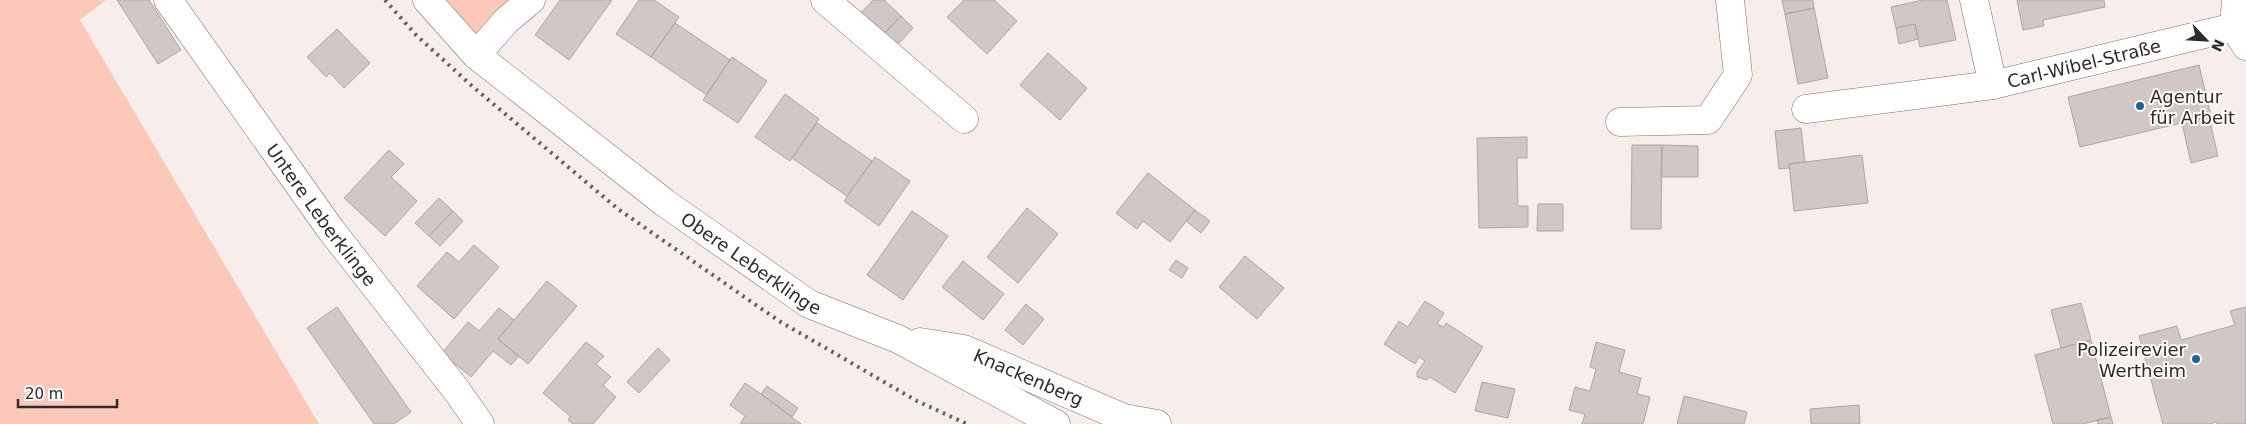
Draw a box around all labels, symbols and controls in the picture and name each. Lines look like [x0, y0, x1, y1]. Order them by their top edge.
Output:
north arrow [2181, 15, 2231, 65]
street label: Carl-Wibel-Straße [2005, 34, 2163, 92]
text: N [2208, 37, 2228, 54]
place label: Agentur für Arbeit [2150, 86, 2235, 128]
marker: Agentur für Arbeit [2134, 100, 2146, 112]
street label: Untere Leberklinge [262, 139, 381, 290]
street label: Obere Leberklinge [677, 207, 824, 318]
place label: Polizeirevier Wertheim [2077, 339, 2187, 381]
street label: Knackenberg [971, 344, 1087, 410]
marker: Polizeirevier Wertheim [2190, 353, 2202, 365]
scale bar [18, 376, 116, 408]
text: 20 m [25, 385, 63, 403]

